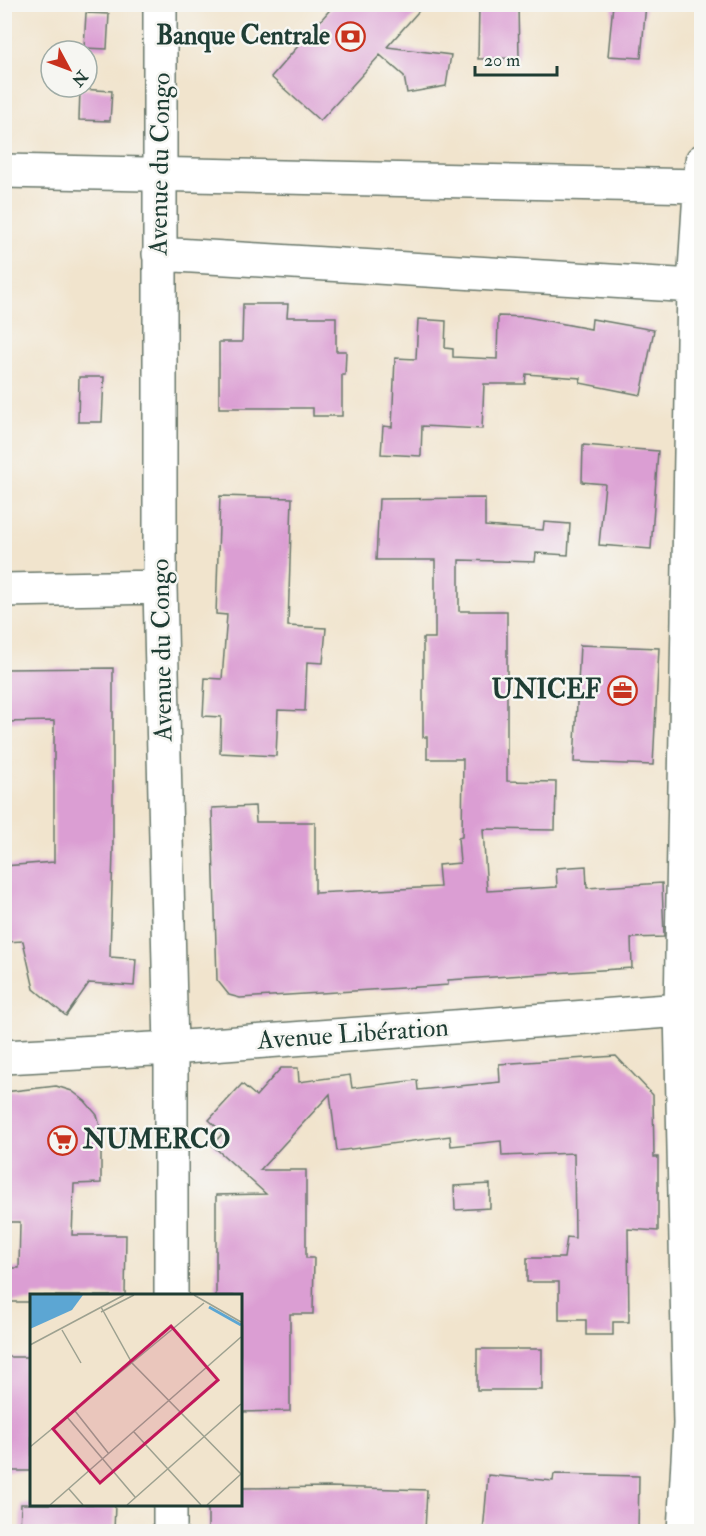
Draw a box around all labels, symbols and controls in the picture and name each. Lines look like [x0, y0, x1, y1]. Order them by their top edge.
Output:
place label: Banque Centrale [156, 20, 330, 53]
bank icon: Banque Centrale [335, 20, 367, 52]
north arrow [39, 39, 99, 99]
scale bar [475, 39, 558, 77]
text: 20 m [484, 49, 520, 72]
text: N [67, 65, 92, 91]
street label: Avenue du Congo [142, 72, 178, 257]
street label: Avenue du Congo [144, 558, 180, 743]
place label: UNICEF [492, 674, 602, 706]
office icon: UNICEF [606, 674, 638, 706]
street label: Avenue Libération [255, 1011, 450, 1057]
supermarket icon: NUMERCO [46, 1124, 78, 1156]
place label: NUMERCO [82, 1124, 230, 1156]
inset map [30, 1294, 242, 1506]

